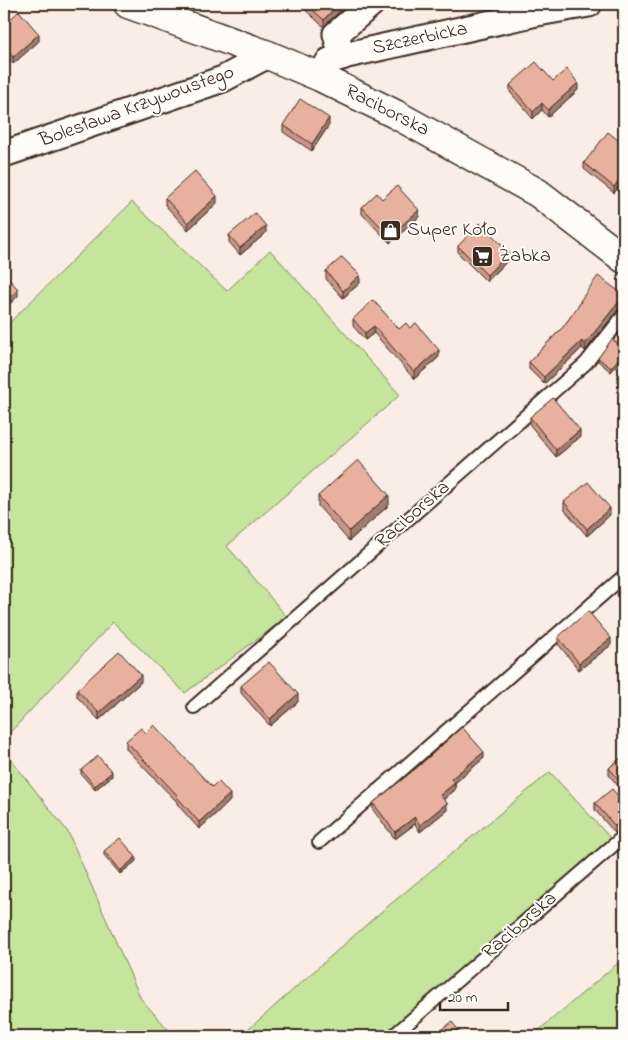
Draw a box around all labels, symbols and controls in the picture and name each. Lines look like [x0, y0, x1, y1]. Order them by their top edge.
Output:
street label: Szczerbicka [370, 15, 470, 63]
street label: Bolesława Krzywoustego [35, 58, 239, 157]
street label: Raciborska [340, 77, 434, 145]
place label: Super Koło [407, 216, 497, 245]
shop icon: Super Koło [379, 218, 403, 242]
place label: Żabka [499, 242, 551, 271]
supermarket icon: Żabka [471, 244, 495, 268]
street label: Raciborska [369, 474, 457, 556]
street label: Raciborska [476, 885, 564, 967]
scale bar [440, 980, 508, 1012]
text: 20 m [448, 987, 478, 1009]

